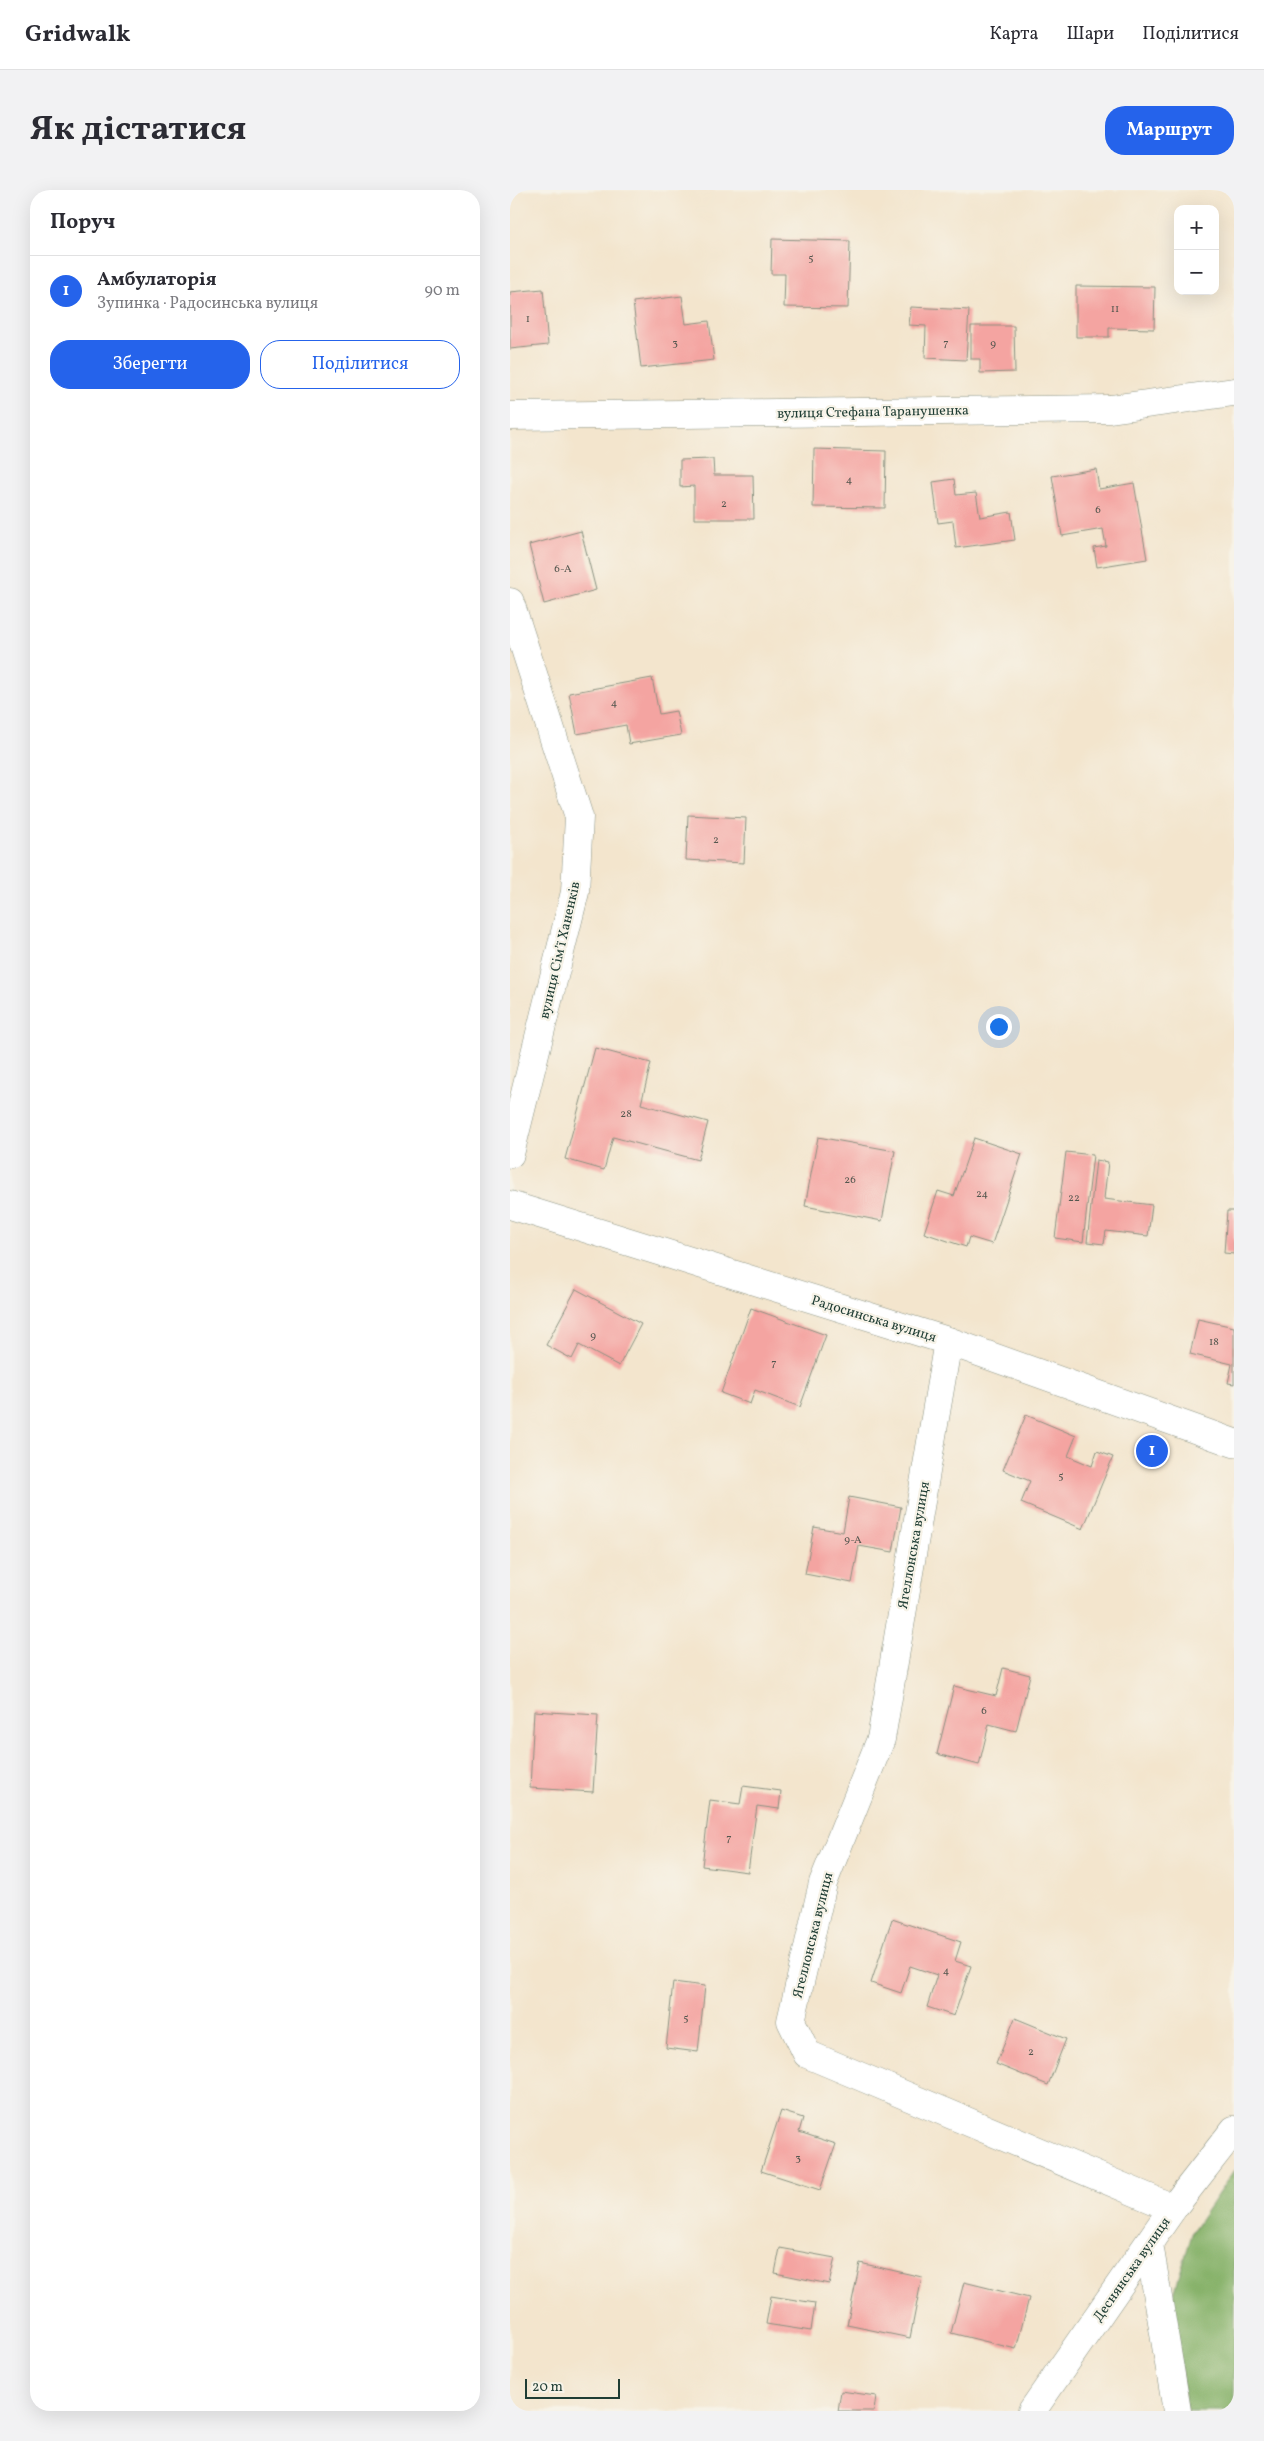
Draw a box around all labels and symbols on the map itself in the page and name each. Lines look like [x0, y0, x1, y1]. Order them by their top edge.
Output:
house number: 5 [808, 251, 814, 266]
house number: 11 [1111, 302, 1119, 317]
house number: 1 [526, 312, 530, 327]
house number: 3 [672, 336, 678, 351]
house number: 7 [943, 336, 949, 351]
house number: 9 [990, 337, 996, 352]
street label: вулиця Стефана Таранушенка [777, 401, 969, 424]
house number: 4 [846, 473, 853, 488]
house number: 2 [721, 497, 727, 512]
house number: 6 [1095, 503, 1101, 518]
house number: 6-А [554, 562, 572, 577]
house number: 4 [611, 696, 618, 711]
house number: 2 [713, 833, 719, 848]
street label: вулиця Сімʼї Ханенків [535, 880, 586, 1021]
your location [986, 1014, 1012, 1040]
house number: 28 [620, 1107, 632, 1122]
house number: 26 [844, 1173, 856, 1188]
house number: 24 [976, 1187, 988, 1202]
house number: 22 [1068, 1191, 1080, 1206]
street label: Радосинська вулиця [809, 1291, 938, 1348]
house number: 9 [590, 1329, 596, 1344]
house number: 18 [1209, 1335, 1219, 1350]
house number: 7 [771, 1356, 777, 1371]
pin: 1 [1136, 1432, 1168, 1470]
house number: 5 [1058, 1469, 1064, 1484]
street label: Ягеллонська вулиця [894, 1480, 935, 1610]
house number: 9-А [844, 1533, 862, 1548]
house number: 6 [981, 1704, 987, 1719]
house number: 7 [726, 1831, 732, 1846]
street label: Ягеллонська вулиця [789, 1870, 838, 2000]
house number: 4 [943, 1964, 950, 1979]
house number: 5 [683, 2011, 689, 2026]
house number: 2 [1028, 2045, 1034, 2060]
house number: 3 [795, 2151, 801, 2166]
street label: Деснянська вулиця [1089, 2214, 1175, 2326]
scale bar [525, 2376, 620, 2399]

